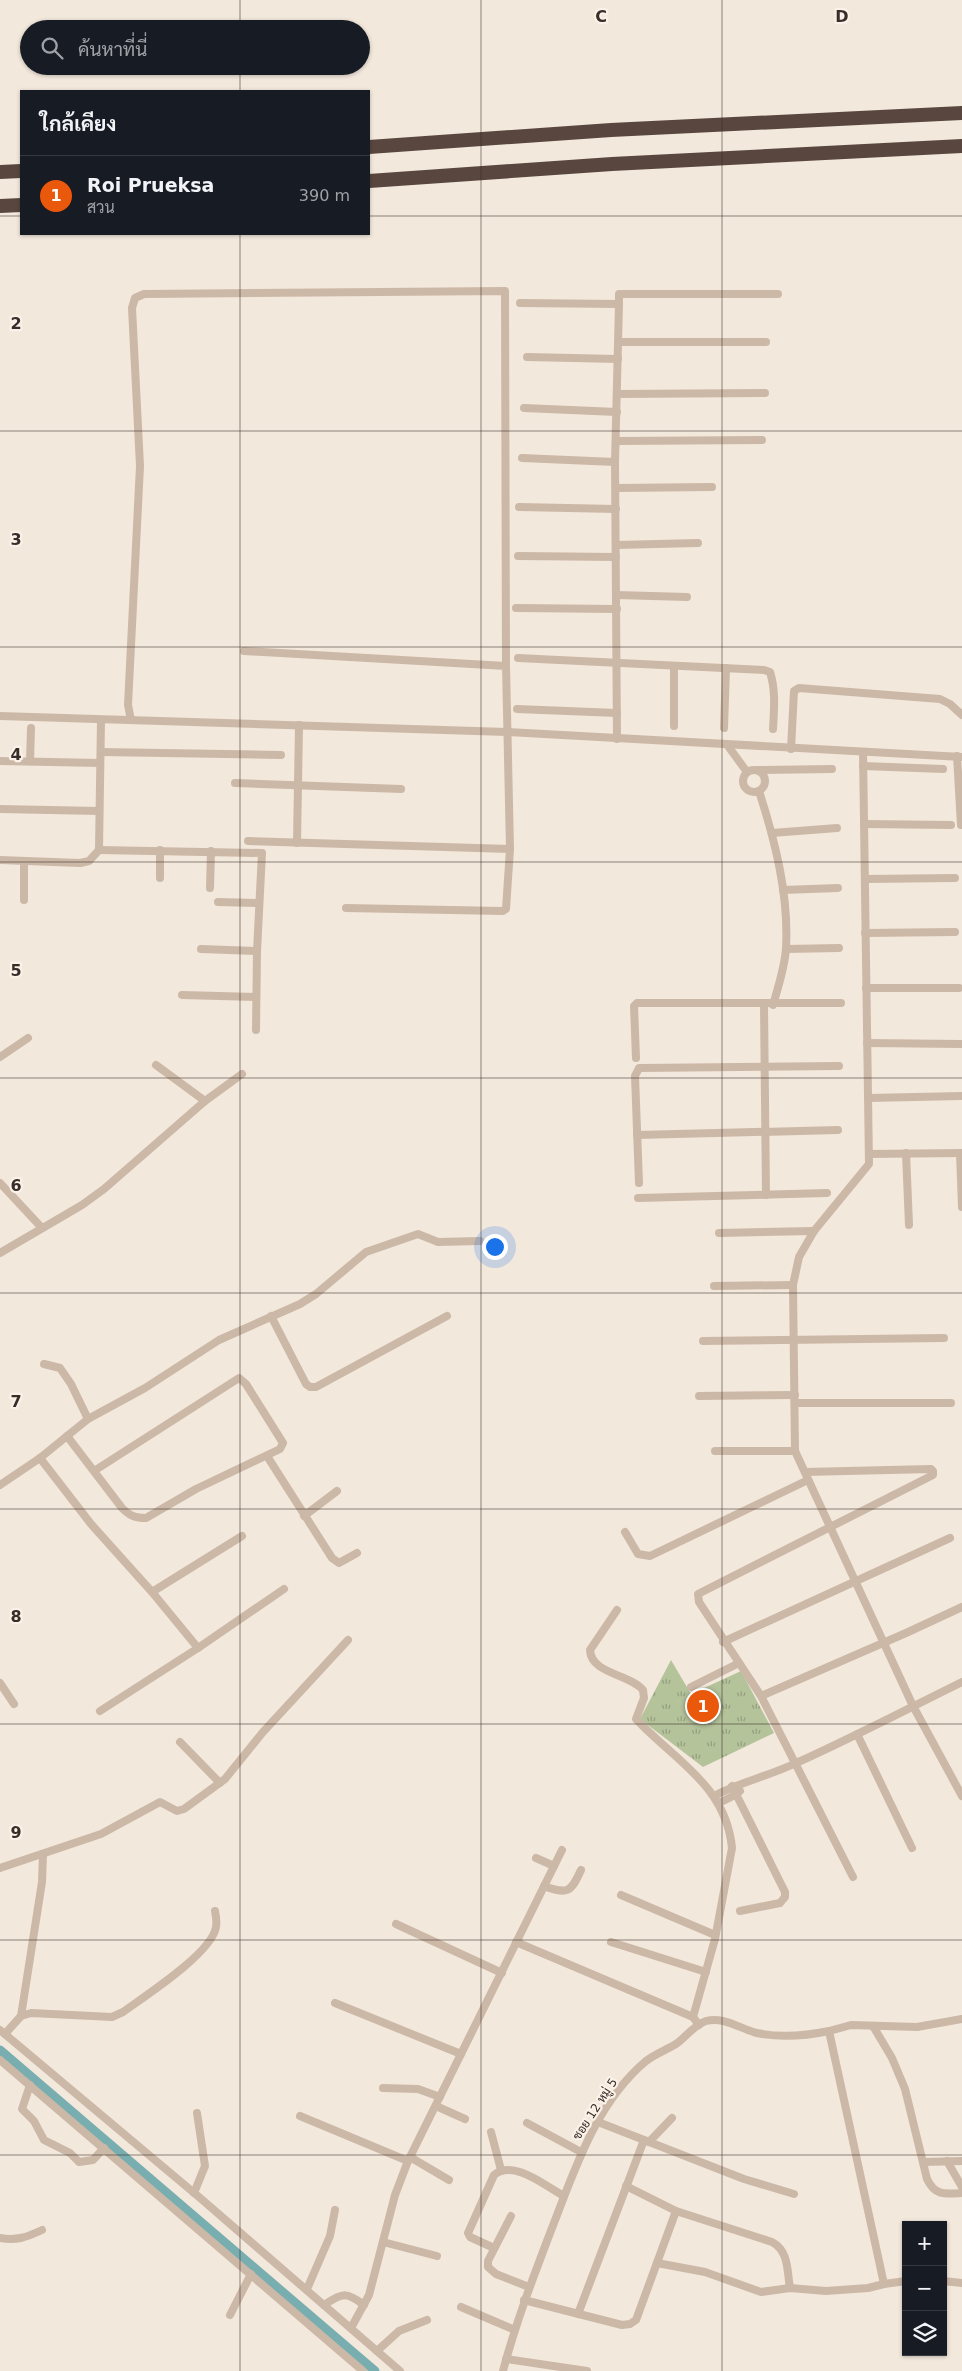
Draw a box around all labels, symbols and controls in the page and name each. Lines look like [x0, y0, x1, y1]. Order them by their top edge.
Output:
text: C [595, 7, 607, 26]
text: D [835, 7, 849, 26]
search box [20, 20, 370, 75]
icon: search [38, 34, 66, 62]
text: ค้นหาที่นี่ [78, 38, 147, 60]
text: ใกล้เคียง [40, 112, 116, 136]
text: Roi Prueksa [87, 174, 214, 196]
text: 1 [50, 186, 62, 205]
text: 390 m [299, 186, 350, 205]
text: สวน [87, 198, 115, 217]
text: 2 [10, 314, 22, 333]
text: 3 [10, 530, 22, 549]
text: 4 [10, 745, 22, 764]
text: 5 [10, 961, 22, 980]
text: 6 [10, 1176, 22, 1195]
your location [482, 1234, 508, 1260]
text: 7 [10, 1392, 22, 1411]
text: 8 [10, 1607, 22, 1626]
pin: 1 [687, 1687, 719, 1725]
text: 9 [10, 1823, 22, 1842]
street label: ซอย 12 หมู่ 5 [570, 2076, 621, 2143]
map controls [902, 2221, 947, 2356]
button: + [902, 2221, 947, 2266]
button: − [902, 2266, 947, 2311]
button: layers [902, 2311, 947, 2356]

